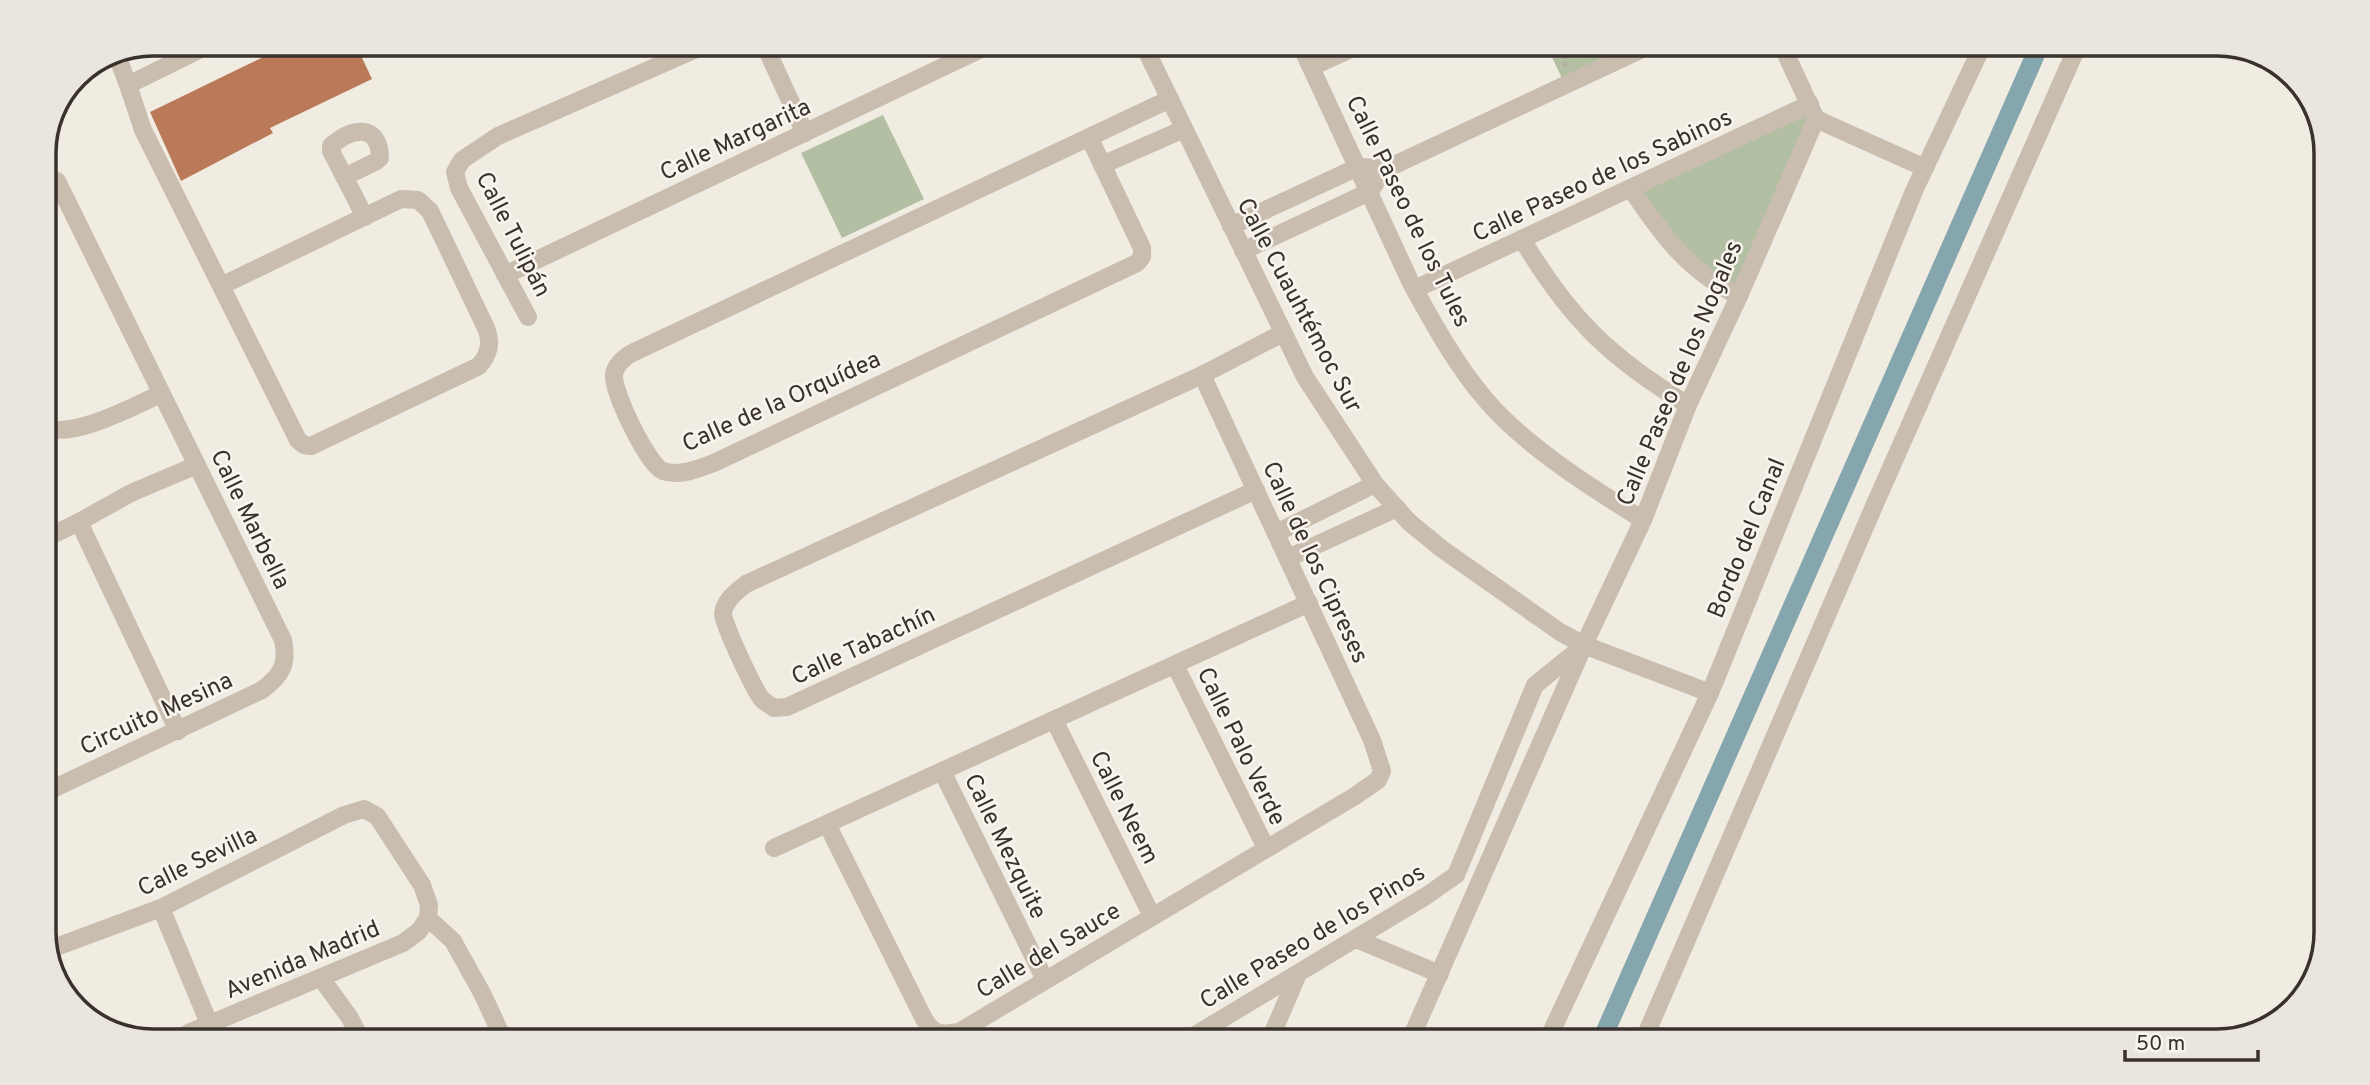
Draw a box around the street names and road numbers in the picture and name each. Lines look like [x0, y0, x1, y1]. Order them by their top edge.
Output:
street label: Calle Paseo de los Tules [1338, 91, 1476, 333]
street label: Calle Margarita [656, 93, 816, 189]
street label: Calle Paseo de los Sabinos [1468, 103, 1738, 250]
street label: Calle Tulipán [468, 167, 557, 303]
street label: Calle Cuauhtémoc Sur [1229, 193, 1368, 419]
street label: Calle Paseo de los Nogales [1611, 236, 1750, 511]
street label: Calle de la Orquídea [678, 346, 886, 460]
street label: Calle Marbella [202, 445, 296, 595]
street label: Bordo del Canal [1702, 454, 1794, 623]
street label: Calle de los Cipreses [1254, 457, 1374, 668]
street label: Calle Tabachín [787, 600, 941, 693]
street label: Calle Palo Verde [1189, 663, 1292, 831]
street label: Circuito Mesina [76, 666, 238, 763]
street label: Calle Neem [1082, 746, 1165, 870]
street label: Calle Mezquite [956, 769, 1052, 924]
street label: Calle Sevilla [133, 821, 263, 905]
street label: Calle Paseo de los Pinos [1195, 858, 1431, 1017]
street label: Calle del Sauce [971, 897, 1127, 1007]
street label: Avenida Madrid [221, 915, 385, 1007]

